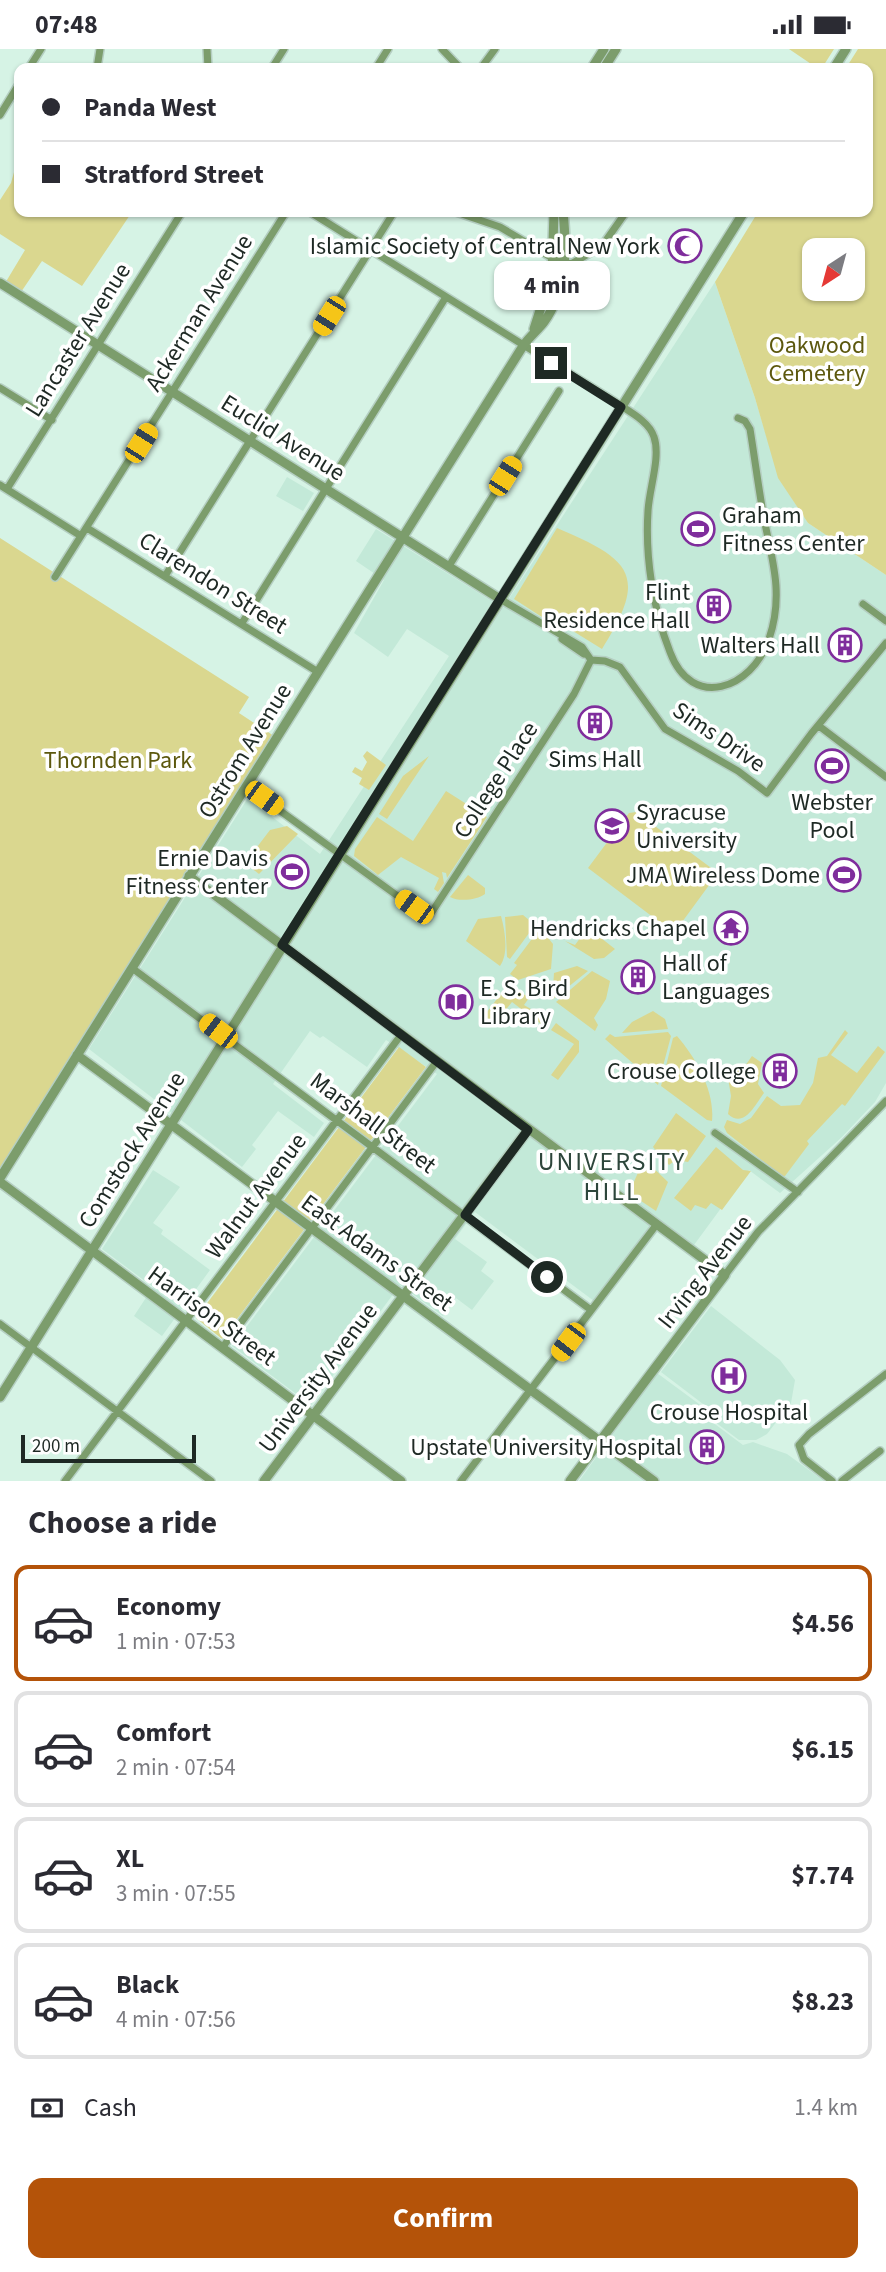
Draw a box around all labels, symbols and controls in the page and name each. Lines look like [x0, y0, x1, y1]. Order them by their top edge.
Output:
text: 07:48 [35, 6, 98, 43]
text: Panda West [84, 89, 217, 126]
text: Stratford Street [84, 156, 264, 193]
mosque icon: Islamic Society of Central New York [666, 227, 704, 265]
street label: Ackerman Avenue [137, 228, 261, 398]
place label: Islamic Society of Central New York [310, 229, 660, 264]
north arrow [802, 238, 864, 301]
map controls [802, 238, 865, 301]
street label: Lancaster Avenue [17, 256, 139, 424]
callout: 4 min [493, 261, 609, 311]
text: 4 min [524, 269, 580, 302]
car [309, 293, 350, 339]
park label: Oakwood Cemetery [769, 328, 866, 391]
route end [535, 347, 567, 379]
street label: Euclid Avenue [214, 386, 352, 490]
car [121, 420, 162, 466]
car [485, 453, 526, 499]
place label: Graham Fitness Center [722, 498, 865, 561]
sports icon: Graham Fitness Center [679, 510, 717, 548]
street label: Clarendon Street [132, 523, 294, 643]
place label: Flint Residence Hall [543, 575, 690, 638]
building icon: Flint Residence Hall [695, 587, 733, 625]
building icon: Walters Hall [826, 626, 864, 664]
place label: Walters Hall [701, 628, 820, 663]
street label: Ostrom Avenue [190, 677, 300, 825]
street label: Sims Drive [665, 693, 773, 781]
building icon: Sims Hall [576, 704, 614, 742]
street label: College Place [445, 715, 547, 845]
place label: Sims Hall [548, 742, 642, 777]
park label: Thornden Park [44, 743, 192, 778]
sports icon: Webster Pool [813, 747, 851, 785]
car [241, 777, 288, 819]
place label: Webster Pool [791, 785, 873, 848]
place label: Syracuse University [636, 795, 737, 858]
school or university icon: Syracuse University [593, 807, 631, 845]
place label: Ernie Davis Fitness Center [125, 841, 269, 904]
sports icon: Ernie Davis Fitness Center [273, 853, 311, 891]
sports icon: JMA Wireless Dome [825, 856, 863, 894]
place label: JMA Wireless Dome [626, 858, 820, 893]
car [391, 886, 438, 928]
temple icon: Hendricks Chapel [712, 909, 750, 947]
place label: Hendricks Chapel [530, 911, 706, 946]
place label: Hall of Languages [662, 946, 770, 1009]
building icon: Hall of Languages [619, 958, 657, 996]
place label: E. S. Bird Library [480, 971, 568, 1034]
library icon: E. S. Bird Library [437, 983, 475, 1021]
car [195, 1010, 242, 1052]
building icon: Crouse College [761, 1052, 799, 1090]
place label: Crouse College [607, 1054, 756, 1089]
street label: Marshall Street [303, 1064, 443, 1182]
street label: Comstock Avenue [70, 1065, 194, 1235]
street label: Walnut Avenue [197, 1126, 315, 1266]
district label: UNIVERSITY HILL [538, 1143, 686, 1210]
street label: East Adams Street [294, 1186, 460, 1320]
street label: Irving Avenue [649, 1207, 761, 1337]
street label: Harrison Street [140, 1257, 284, 1375]
route start [531, 1261, 563, 1293]
street label: University Avenue [250, 1296, 386, 1460]
car [547, 1319, 590, 1365]
hospital icon: Crouse Hospital [710, 1357, 748, 1395]
place label: Crouse Hospital [650, 1395, 808, 1430]
building icon: Upstate University Hospital [688, 1428, 726, 1466]
place label: Upstate University Hospital [410, 1430, 682, 1465]
scale bar [21, 1432, 196, 1464]
text: 200 m [32, 1433, 80, 1460]
text: Choose a ride [28, 1500, 217, 1546]
text: Economy [116, 1588, 221, 1625]
icon: car [32, 1592, 95, 1655]
text: $4.56 [791, 1605, 854, 1642]
text: 1 min · 07:53 [116, 1625, 236, 1658]
text: Comfort [116, 1714, 211, 1751]
icon: car [32, 1718, 95, 1781]
text: $6.15 [791, 1731, 854, 1768]
text: 2 min · 07:54 [116, 1751, 236, 1784]
text: XL [116, 1840, 144, 1877]
icon: car [32, 1844, 95, 1907]
text: $7.74 [791, 1857, 854, 1894]
text: 3 min · 07:55 [116, 1877, 236, 1910]
text: Black [116, 1966, 179, 2003]
icon: car [32, 1970, 95, 2033]
text: $8.23 [791, 1983, 854, 2020]
text: 4 min · 07:56 [116, 2003, 236, 2036]
icon: cash [28, 2089, 66, 2127]
text: Cash [84, 2089, 137, 2126]
text: 1.4 km [794, 2091, 858, 2124]
button: Confirm [28, 2178, 858, 2258]

